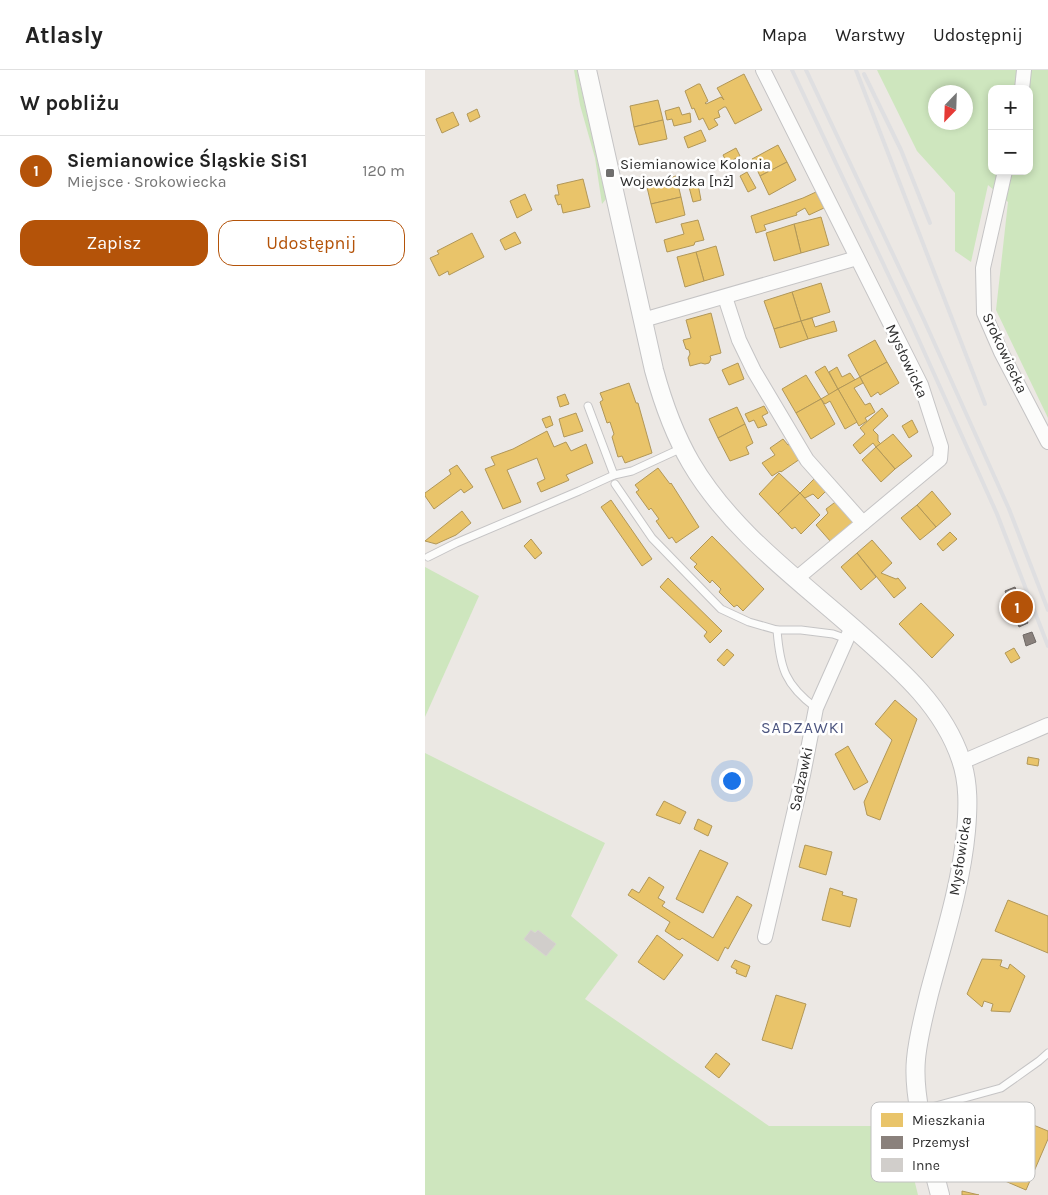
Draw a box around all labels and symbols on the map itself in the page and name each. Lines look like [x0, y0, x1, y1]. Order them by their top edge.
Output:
north arrow [928, 85, 973, 130]
place label: Siemianowice Kolonia Wojewódzka [nż] [620, 155, 771, 190]
marker: Siemianowice Kolonia Wojewódzka [nż] [604, 167, 616, 179]
street label: Srokowiecka [978, 310, 1032, 396]
street label: Mysłowicka [882, 321, 932, 401]
pin: 1 [1001, 588, 1033, 626]
district label: SADZAWKI [761, 718, 845, 737]
street label: Sadzawki [785, 745, 817, 813]
your location [719, 768, 745, 794]
street label: Mysłowicka [945, 815, 975, 897]
legend [871, 1102, 1035, 1182]
text: Mieszkania [912, 1112, 985, 1129]
text: Przemysł [912, 1134, 970, 1151]
text: Inne [912, 1157, 940, 1174]

